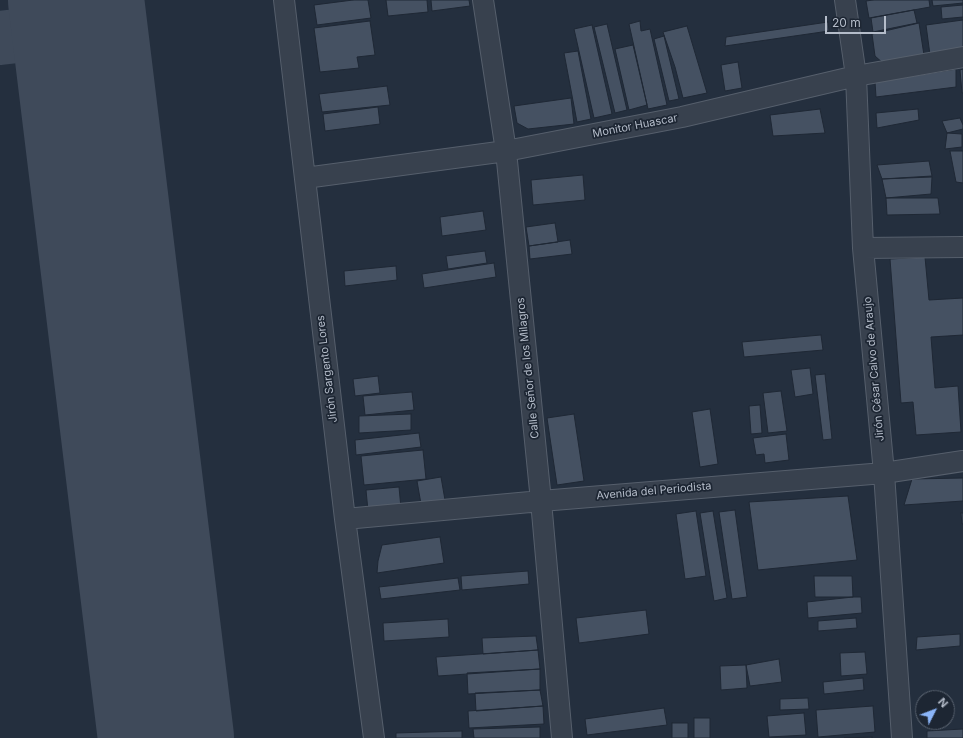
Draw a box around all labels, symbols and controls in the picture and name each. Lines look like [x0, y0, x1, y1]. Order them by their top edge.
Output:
scale bar [827, 8, 888, 34]
text: 20 m [832, 15, 861, 30]
street label: Monitor Huascar [591, 111, 679, 141]
street label: Jirón César Calvo de Araujo [861, 296, 887, 442]
street label: Calle Señor de los Milagros [514, 297, 542, 439]
street label: Jirón Sargento Lores [314, 315, 340, 423]
street label: Avenida del Periodista [596, 479, 712, 503]
north arrow [915, 690, 955, 730]
text: N [935, 695, 951, 710]

